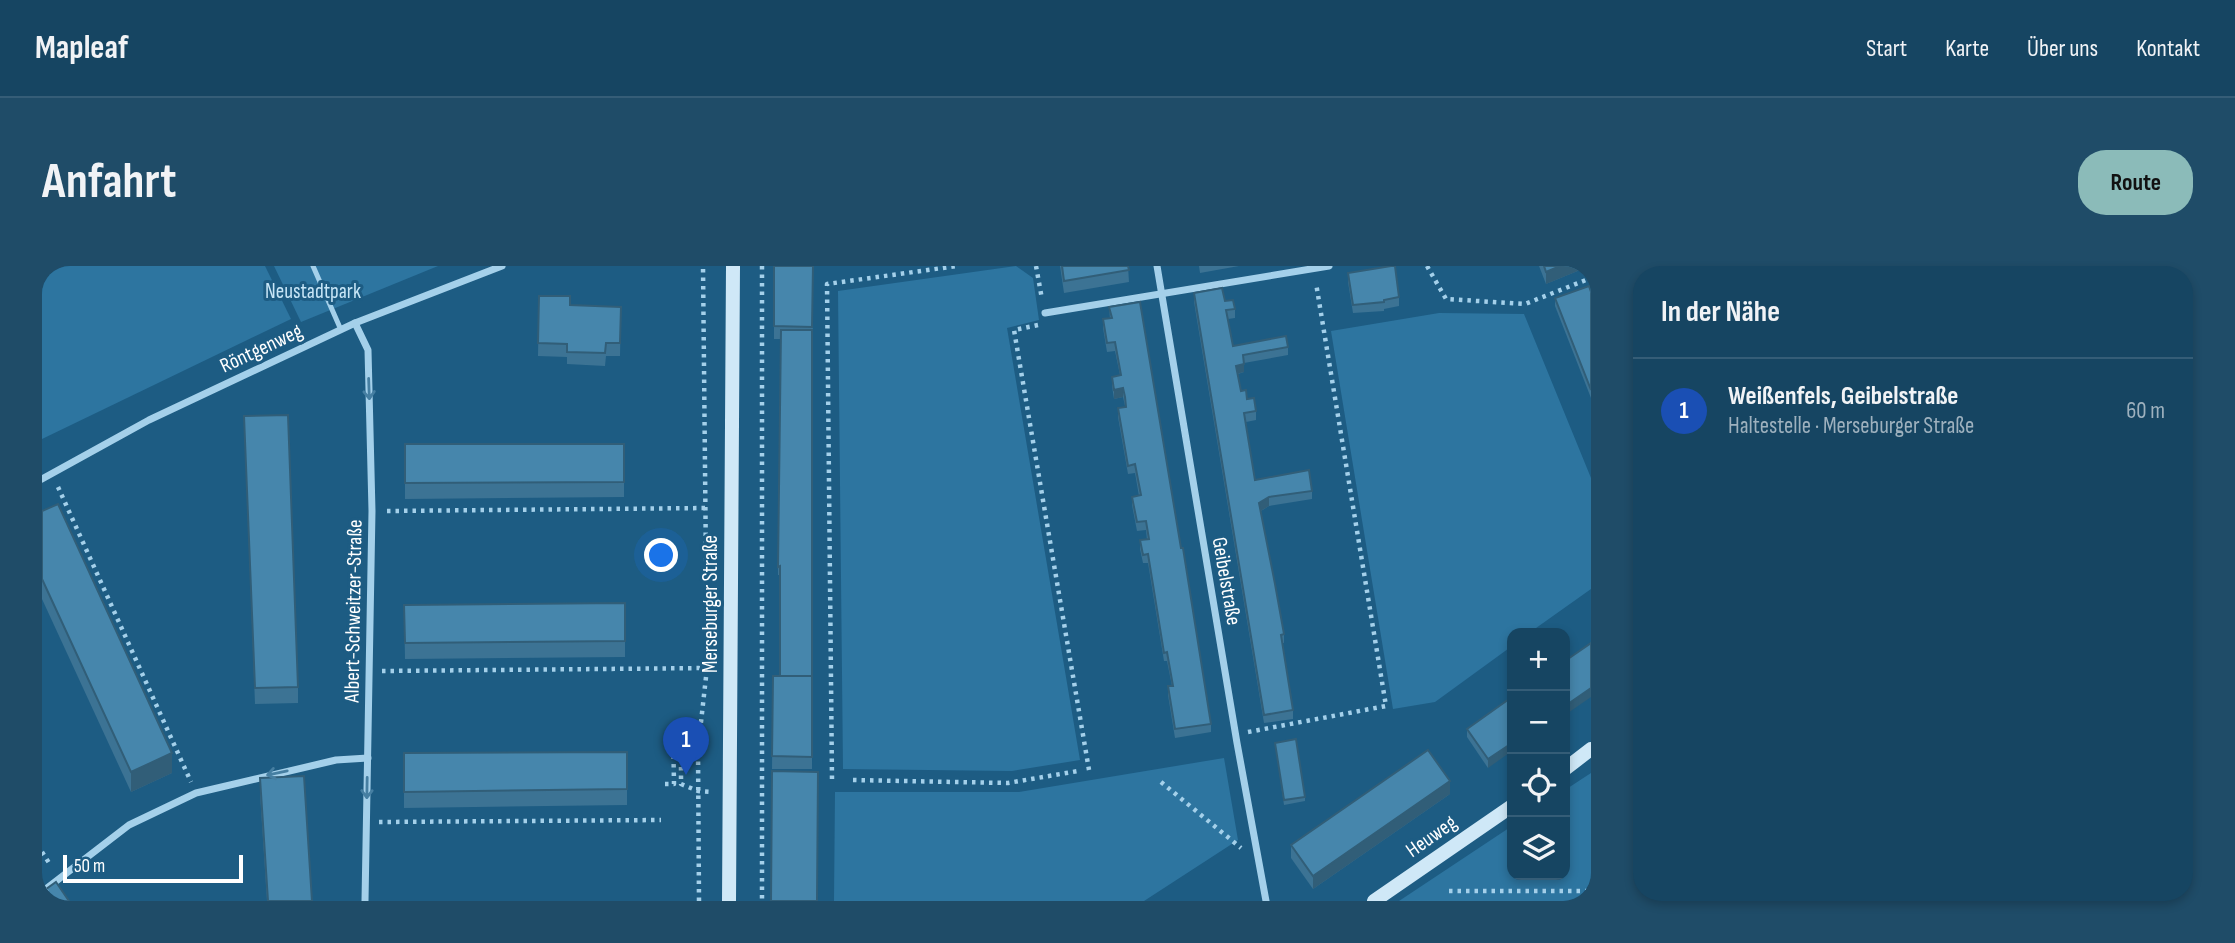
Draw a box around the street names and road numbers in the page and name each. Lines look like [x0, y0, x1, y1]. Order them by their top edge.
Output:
street label: Röntgenweg [216, 319, 306, 378]
street label: Albert-Schweitzer-Straße [339, 519, 368, 704]
street label: Merseburger Straße [698, 535, 723, 673]
street label: Geibelstraße [1206, 535, 1247, 627]
street label: Heuweg [1401, 810, 1462, 863]

